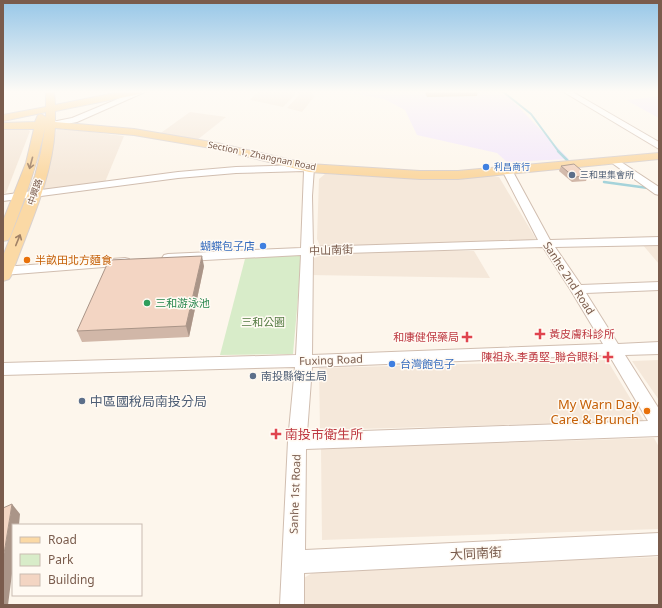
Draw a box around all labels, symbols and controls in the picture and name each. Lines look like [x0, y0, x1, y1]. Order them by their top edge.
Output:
street label: Section 1, Zhangnan Road [207, 138, 317, 173]
one-way arrow [27, 156, 35, 169]
place label: 利昌商行 [494, 160, 530, 173]
marker: 利昌商行 [481, 162, 491, 172]
place label: 三和里集會所 [580, 168, 634, 181]
marker: 三和里集會所 [567, 170, 577, 180]
street label: 中興路 [24, 177, 45, 207]
one-way arrow [14, 234, 22, 246]
place label: 蝴蝶包子店 [200, 238, 255, 253]
street label: Sanhe 2nd Road [540, 238, 599, 317]
marker: 蝴蝶包子店 [258, 241, 268, 251]
street label: 中山南街 [309, 241, 353, 258]
place label: 半畝田北方麵食 [35, 252, 112, 267]
marker: 半畝田北方麵食 [22, 255, 32, 265]
place label: 三和游泳池 [155, 295, 210, 310]
marker: 三和游泳池 [142, 298, 152, 308]
park label: 三和公園 [241, 314, 285, 329]
place label: 黃皮膚科診所 [549, 326, 615, 341]
marker: 黃皮膚科診所 [534, 328, 546, 340]
place label: 和康健保藥局 [393, 329, 459, 344]
marker: 和康健保藥局 [462, 332, 472, 342]
place label: 陳祖永.李勇堅_聯合眼科 [481, 349, 599, 364]
street label: Fuxing Road [299, 351, 363, 368]
marker: 陳祖永.李勇堅_聯合眼科 [602, 351, 614, 363]
place label: 台灣飽包子 [400, 356, 455, 371]
marker: 台灣飽包子 [387, 359, 397, 369]
place label: 南投縣衛生局 [261, 368, 327, 383]
marker: 南投縣衛生局 [248, 371, 258, 381]
place label: 中區國稅局南投分局 [90, 392, 207, 410]
place label: My Warn Day Care & Brunch [551, 395, 639, 428]
marker: 中區國稅局南投分局 [77, 396, 87, 406]
marker: My Warn Day Care & Brunch [642, 406, 652, 416]
place label: 南投市衛生所 [285, 425, 363, 443]
marker: 南投市衛生所 [270, 428, 282, 440]
street label: Sanhe 1st Road [286, 454, 303, 534]
legend [12, 524, 142, 596]
text: Road [48, 531, 77, 548]
street label: 大同南街 [450, 543, 502, 563]
text: Park [48, 551, 74, 568]
text: Building [48, 571, 95, 588]

